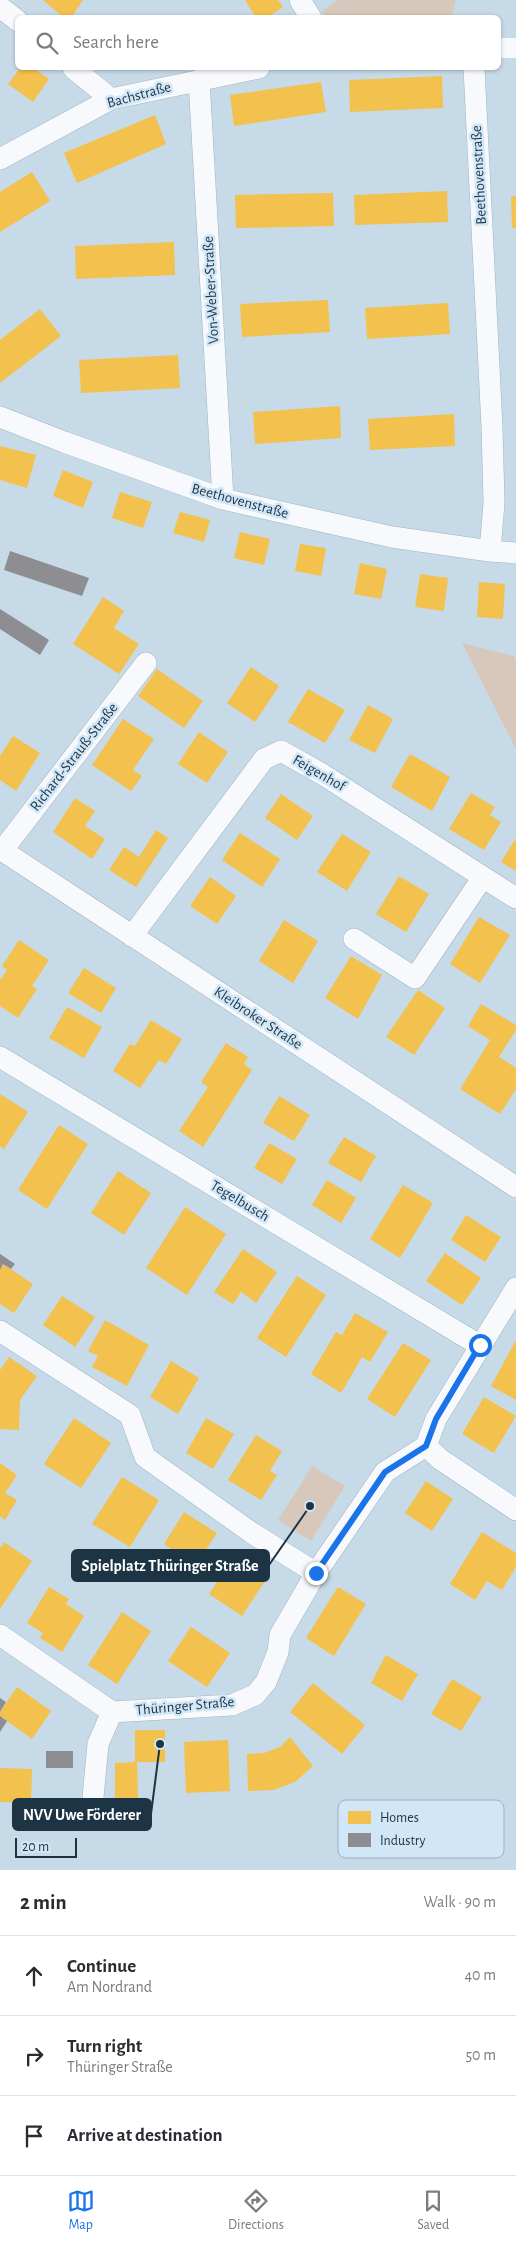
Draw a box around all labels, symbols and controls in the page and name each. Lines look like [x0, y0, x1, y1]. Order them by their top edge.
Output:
search box [15, 15, 501, 70]
icon: search [33, 29, 61, 57]
text: Search here [73, 33, 159, 52]
street label: Bachstraße [105, 79, 173, 111]
street label: Beethovenstraße [469, 125, 489, 225]
street label: Von-Weber-Straße [201, 236, 221, 344]
street label: Beethovenstraße [190, 481, 290, 521]
street label: Richard-Strauß-Straße [27, 700, 121, 814]
street label: Feigenhof [290, 752, 349, 795]
street label: Kleibroker Straße [211, 984, 305, 1052]
street label: Tegelbusch [208, 1178, 272, 1224]
route start [469, 1334, 492, 1357]
callout: Spielplatz Thüringer Straße [72, 1550, 269, 1581]
text: Spielplatz Thüringer Straße [82, 1558, 259, 1574]
route end [305, 1562, 328, 1585]
street label: Thüringer Straße [135, 1694, 235, 1718]
callout: NVV Uwe Förderer [13, 1799, 151, 1830]
legend [338, 1800, 504, 1858]
text: NVV Uwe Förderer [23, 1807, 142, 1823]
text: Homes [380, 1811, 419, 1825]
text: Industry [380, 1834, 426, 1848]
scale bar [15, 1835, 78, 1858]
text: 20 m [22, 1840, 49, 1854]
text: 2 min [20, 1892, 67, 1913]
text: Walk · 90 m [424, 1894, 496, 1910]
text: Continue [67, 1957, 136, 1976]
icon: ahead [20, 1962, 48, 1990]
text: 40 m [464, 1967, 496, 1983]
text: Am Nordrand [67, 1979, 152, 1995]
text: Turn right [67, 2037, 142, 2056]
icon: right [20, 2042, 48, 2070]
text: 50 m [465, 2047, 496, 2063]
text: Thüringer Straße [67, 2059, 173, 2075]
icon: arrive [20, 2122, 48, 2150]
text: Arrive at destination [67, 2126, 223, 2145]
tab: Map [67, 2187, 95, 2234]
tab: Directions [228, 2187, 284, 2234]
tab: Saved [417, 2187, 449, 2234]

